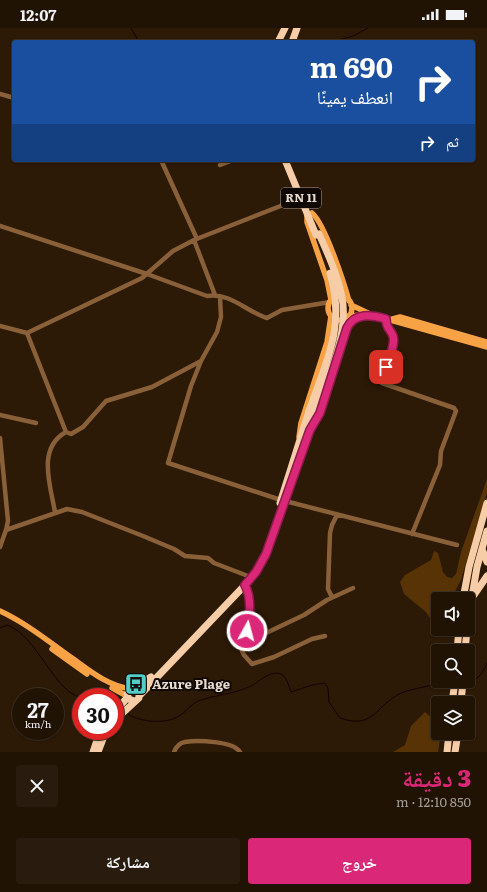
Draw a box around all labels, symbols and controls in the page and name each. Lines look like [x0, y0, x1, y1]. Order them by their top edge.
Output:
text: 12:07 [20, 3, 56, 26]
text: 690 m [310, 45, 393, 87]
icon: right [407, 56, 459, 108]
text: انعطف يمينًا [317, 83, 393, 110]
text: ثم [446, 129, 459, 152]
icon: right [416, 132, 438, 154]
road number: RN 11 [281, 188, 321, 208]
pin [369, 350, 403, 384]
icon: arrive [375, 356, 397, 378]
map controls [431, 592, 475, 740]
button: sound [431, 592, 475, 636]
position arrow [226, 610, 268, 652]
button: search [431, 644, 475, 688]
bus stop icon: Azure Plage [123, 671, 149, 697]
place label: Azure Plage [152, 674, 230, 693]
speed limit sign: 30 [72, 688, 124, 740]
text: 27 [27, 694, 49, 724]
button: layers [431, 696, 475, 740]
text: km/h [25, 716, 51, 731]
text: 3 دقيقة [402, 759, 471, 794]
button: close [16, 765, 58, 807]
text: 850 m · 12:10 [396, 792, 471, 811]
button: مشاركة [16, 838, 240, 884]
button: خروج [248, 838, 471, 884]

